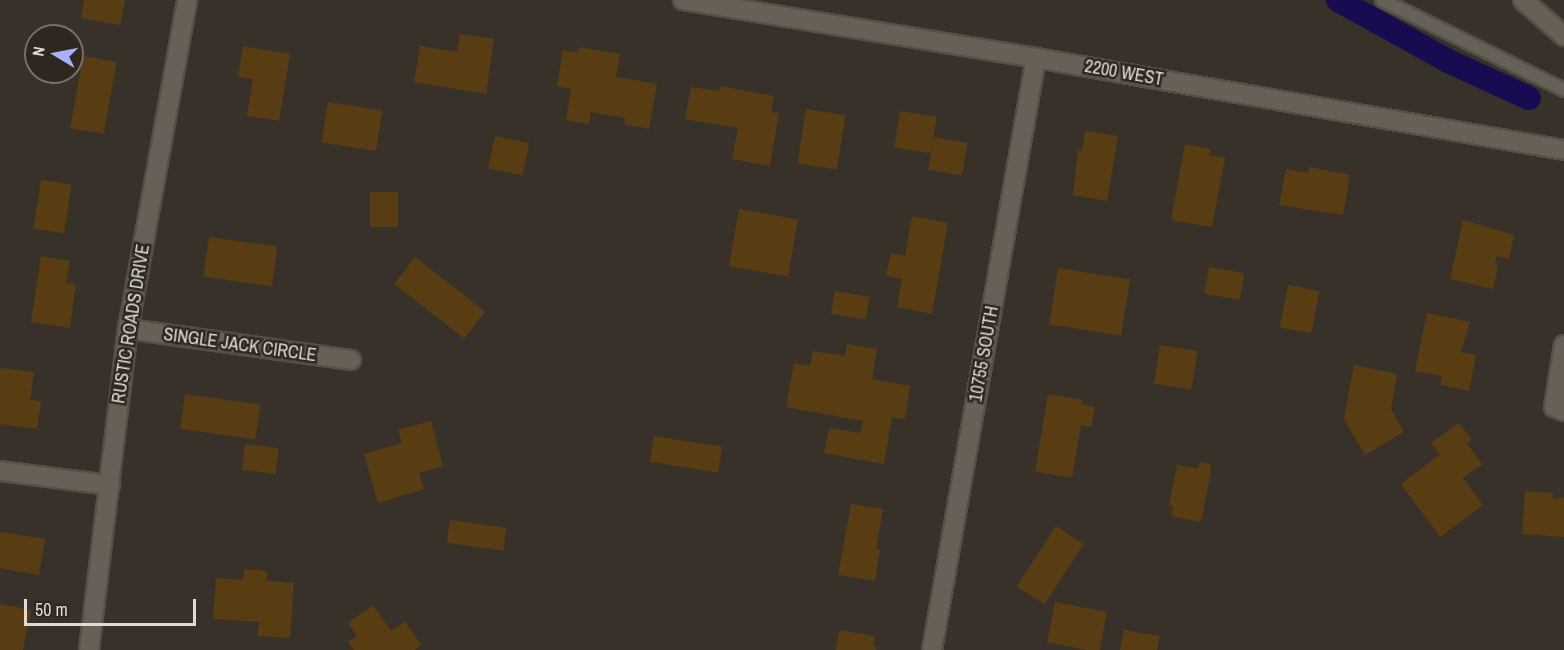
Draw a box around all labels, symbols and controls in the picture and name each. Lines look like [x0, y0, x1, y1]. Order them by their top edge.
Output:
north arrow [24, 24, 84, 84]
text: N [27, 45, 50, 58]
street label: 2200 WEST [1083, 55, 1165, 91]
street label: RUSTIC ROADS DRIVE [108, 243, 154, 405]
street label: 10755 SOUTH [965, 304, 1003, 404]
street label: SINGLE JACK CIRCLE [162, 324, 318, 366]
scale bar [27, 587, 200, 625]
text: 50 m [35, 597, 68, 622]

